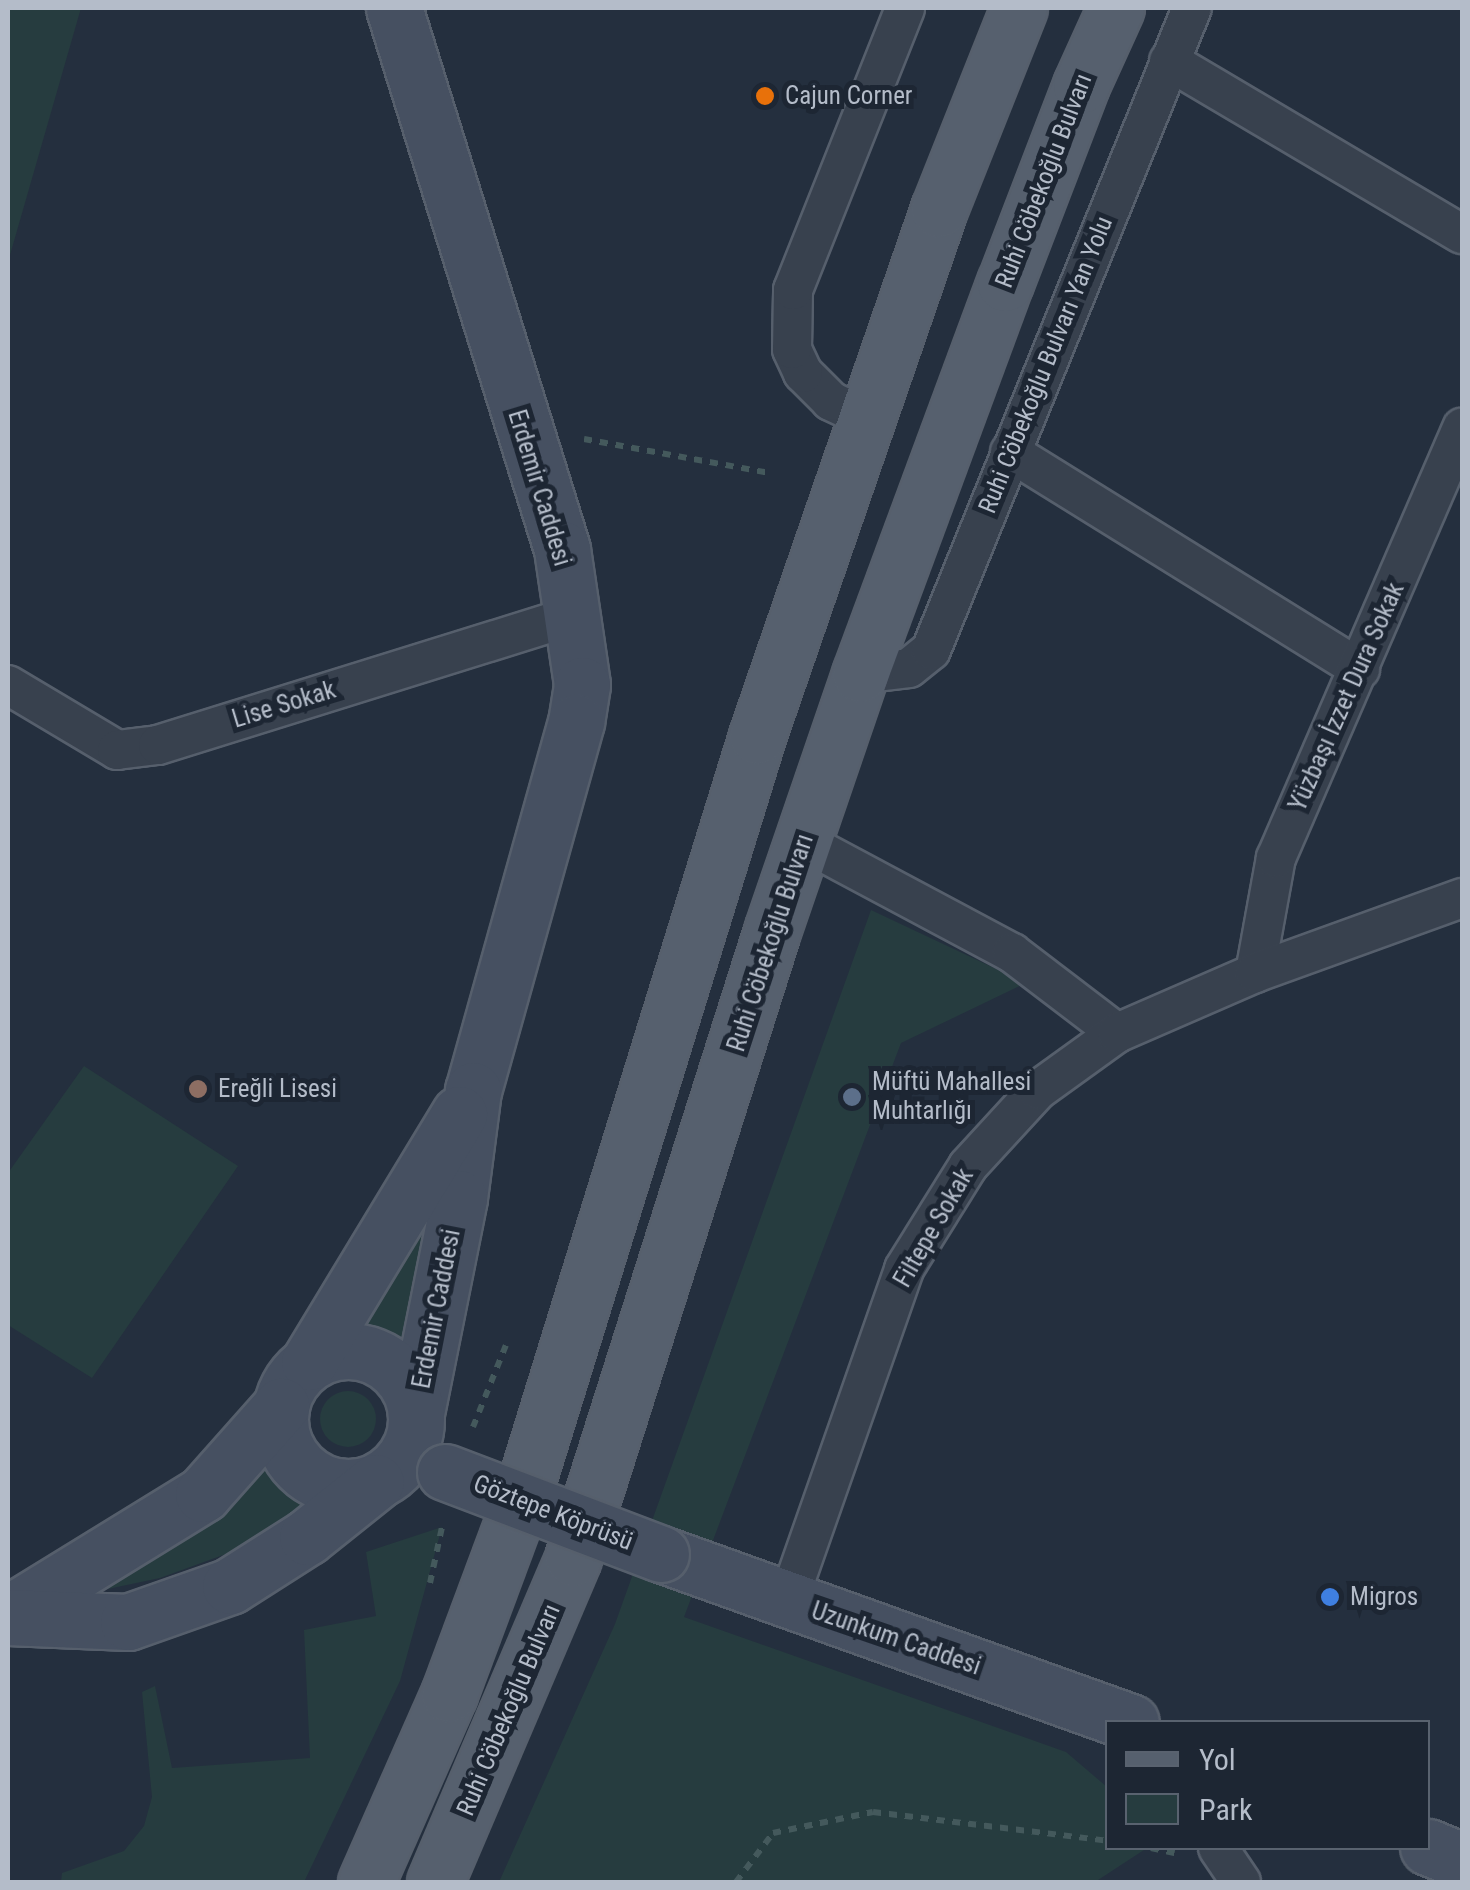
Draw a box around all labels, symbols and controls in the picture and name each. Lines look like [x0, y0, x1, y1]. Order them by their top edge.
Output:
street label: Ruhi Cöbekoğlu Bulvarı [989, 70, 1099, 292]
place label: Cajun Corner [785, 81, 912, 111]
marker: Cajun Corner [754, 85, 776, 107]
street label: Ruhi Cöbekoğlu Bulvarı Yan Yolu [973, 212, 1119, 518]
street label: Erdemir Caddesi [501, 406, 577, 570]
street label: Yüzbaşı İzzet Dura Sokak [1283, 578, 1411, 816]
street label: Lise Sokak [229, 675, 339, 735]
street label: Ruhi Cöbekoğlu Bulvarı [722, 831, 820, 1055]
place label: Müftü Mahallesi Muhtarlığı [872, 1068, 1031, 1127]
place label: Ereğli Lisesi [218, 1074, 337, 1104]
marker: Ereğli Lisesi [187, 1078, 209, 1100]
marker: Müftü Mahallesi Muhtarlığı [841, 1086, 863, 1108]
street label: Filtepe Sokak [888, 1163, 980, 1293]
street label: Erdemir Caddesi [407, 1227, 467, 1391]
street label: Göztepe Köprüsü [469, 1469, 637, 1557]
place label: Migros [1350, 1582, 1418, 1612]
marker: Migros [1319, 1586, 1341, 1608]
street label: Uzunkum Caddesi [807, 1596, 985, 1682]
street label: Ruhi Cöbekoğlu Bulvarı [451, 1600, 567, 1820]
legend [1105, 1720, 1430, 1850]
text: Yol [1199, 1742, 1236, 1777]
text: Park [1199, 1792, 1253, 1827]

